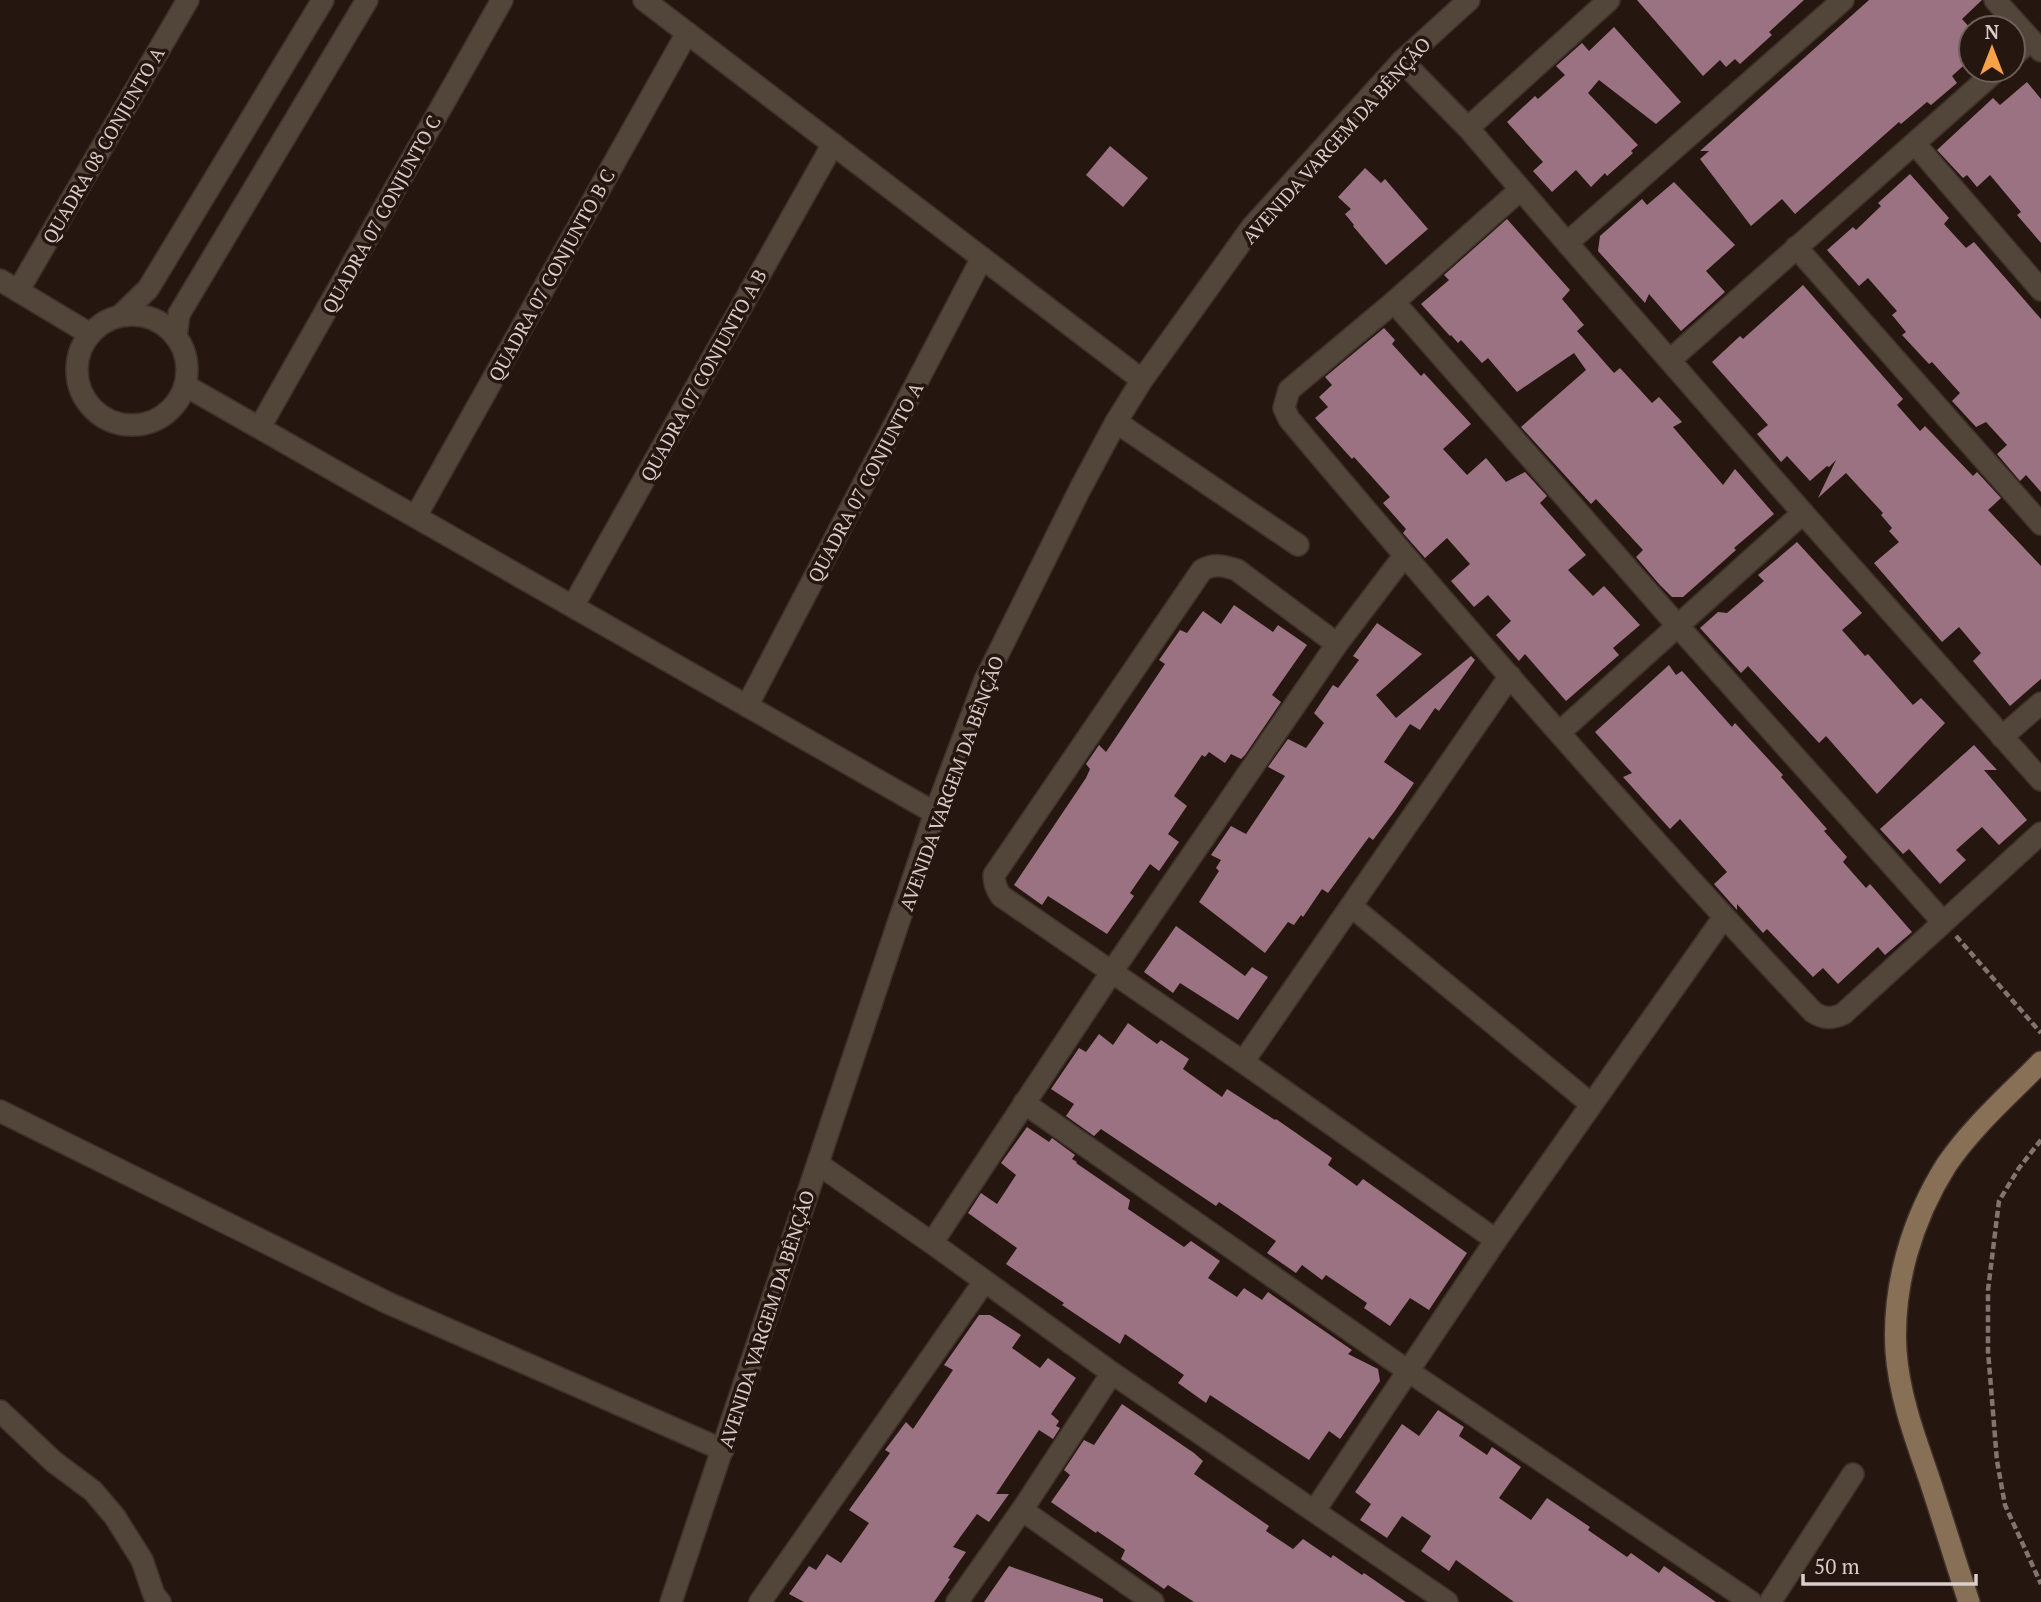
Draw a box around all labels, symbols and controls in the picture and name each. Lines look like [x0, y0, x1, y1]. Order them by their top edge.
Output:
north arrow [1957, 14, 2027, 84]
text: N [1985, 19, 2000, 44]
street label: AVENIDA VARGEM DA BÊNÇÃO [1236, 31, 1436, 249]
street label: QUADRA 08 CONJUNTO A [36, 42, 170, 248]
street label: QUADRA 07 CONJUNTO C [316, 111, 446, 317]
street label: QUADRA 07 CONJUNTO B C [482, 164, 620, 386]
street label: QUADRA 07 CONJUNTO A B [634, 264, 772, 486]
street label: QUADRA 07 CONJUNTO A [802, 378, 928, 586]
street label: AVENIDA VARGEM DA BÊNÇÃO [893, 652, 1009, 914]
street label: AVENIDA VARGEM DA BÊNÇÃO [712, 1187, 820, 1451]
scale bar [1803, 1542, 1976, 1586]
text: 50 m [1814, 1552, 1860, 1580]

